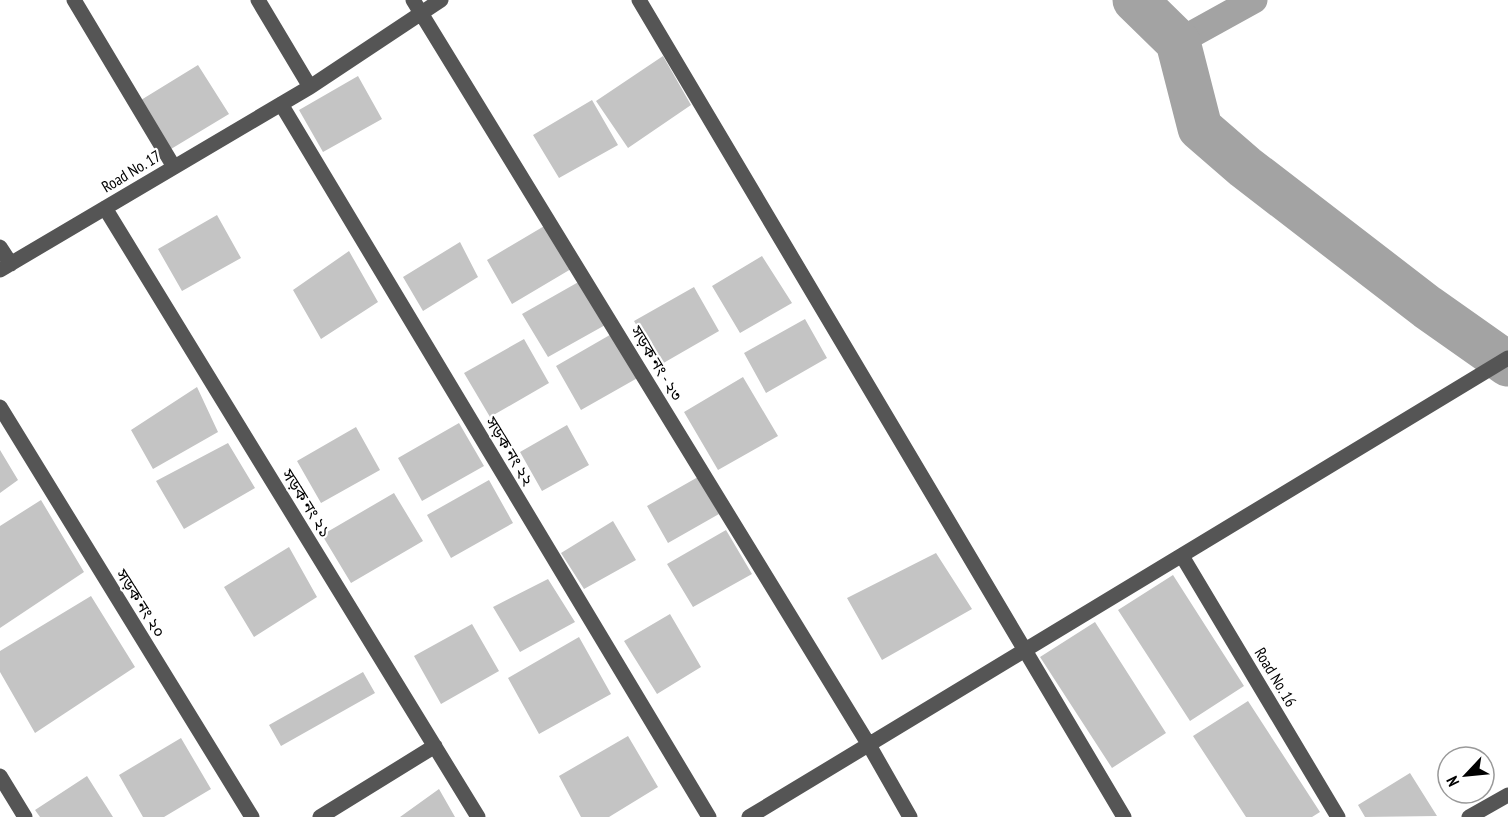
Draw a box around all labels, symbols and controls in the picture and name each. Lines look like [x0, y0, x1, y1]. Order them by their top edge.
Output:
street label: Road No. 17 [98, 145, 164, 197]
street label: সড়ক নং - ২৩ [626, 321, 687, 404]
street label: সড়ক নং ২২ [481, 412, 539, 489]
street label: সড়ক নং ২১ [278, 464, 336, 541]
street label: সড়ক নং ২০ [112, 564, 170, 641]
street label: Road No. 16 [1250, 644, 1302, 710]
north arrow [1436, 745, 1496, 805]
text: N [1442, 773, 1463, 790]

